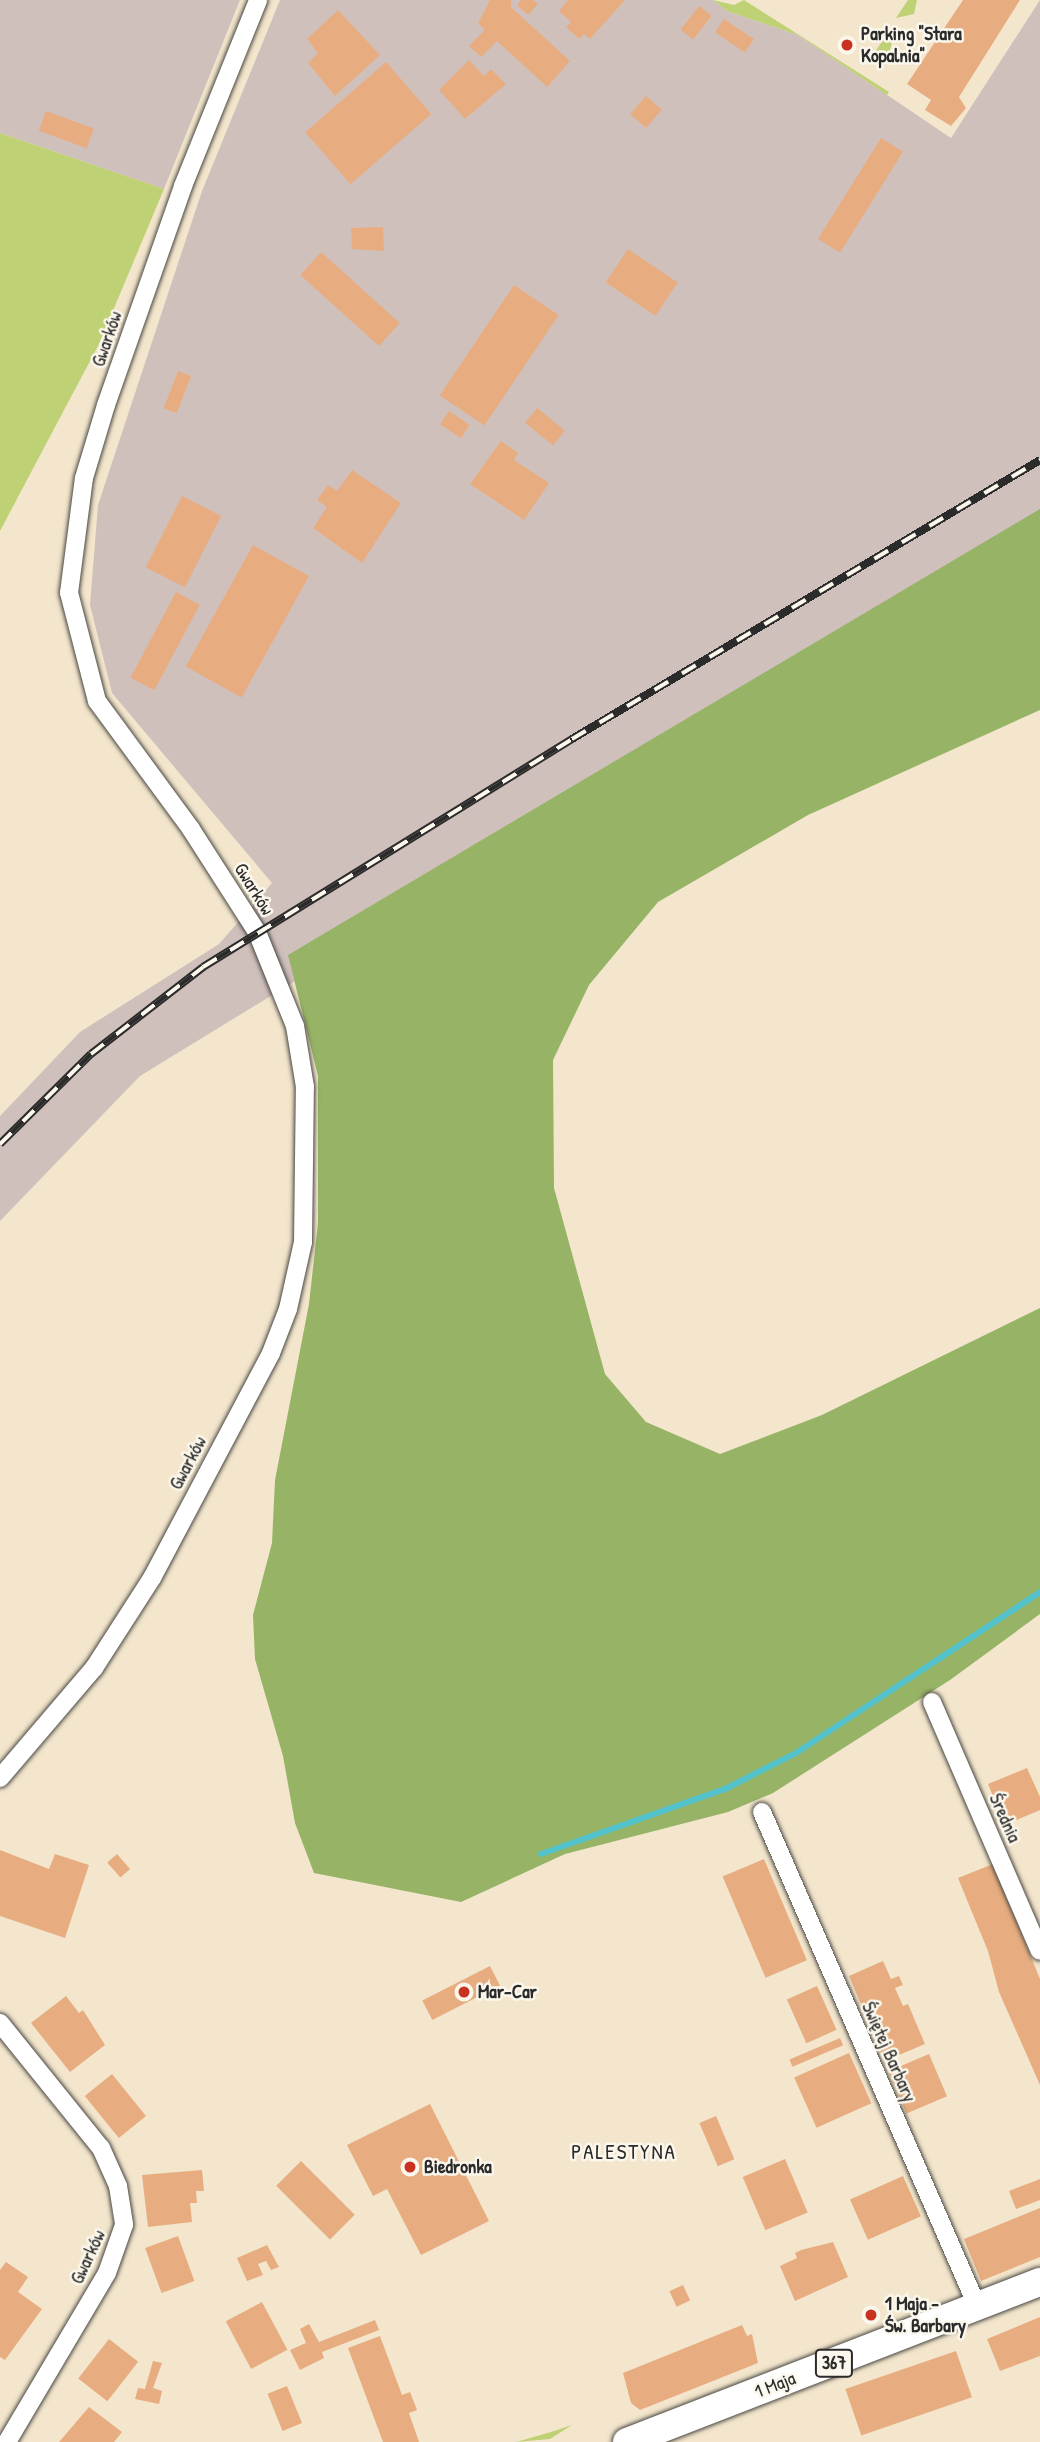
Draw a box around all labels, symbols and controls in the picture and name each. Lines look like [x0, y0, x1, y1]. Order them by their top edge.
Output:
place label: Parking "Stara Kopalnia" [861, 23, 962, 67]
marker: Parking "Stara Kopalnia" [839, 37, 855, 53]
street label: Gwarków [87, 308, 127, 370]
street label: Gwarków [229, 859, 279, 919]
street label: Gwarków [165, 1432, 211, 1494]
street label: Średnia [984, 1790, 1026, 1846]
place label: Mar-Car [478, 1981, 537, 2003]
marker: Mar-Car [456, 1984, 472, 2000]
street label: Świętej Barbary [857, 1998, 921, 2106]
district label: PALESTYNA [572, 2139, 676, 2165]
place label: Biedronka [424, 2156, 492, 2178]
marker: Biedronka [402, 2159, 418, 2175]
street label: Gwarków [66, 2226, 110, 2288]
place label: 1 Maja - Św. Barbary [885, 2293, 966, 2337]
marker: 1 Maja - Św. Barbary [863, 2307, 879, 2323]
road number: 367 [815, 2348, 853, 2378]
street label: 1 Maja [751, 2367, 799, 2403]

